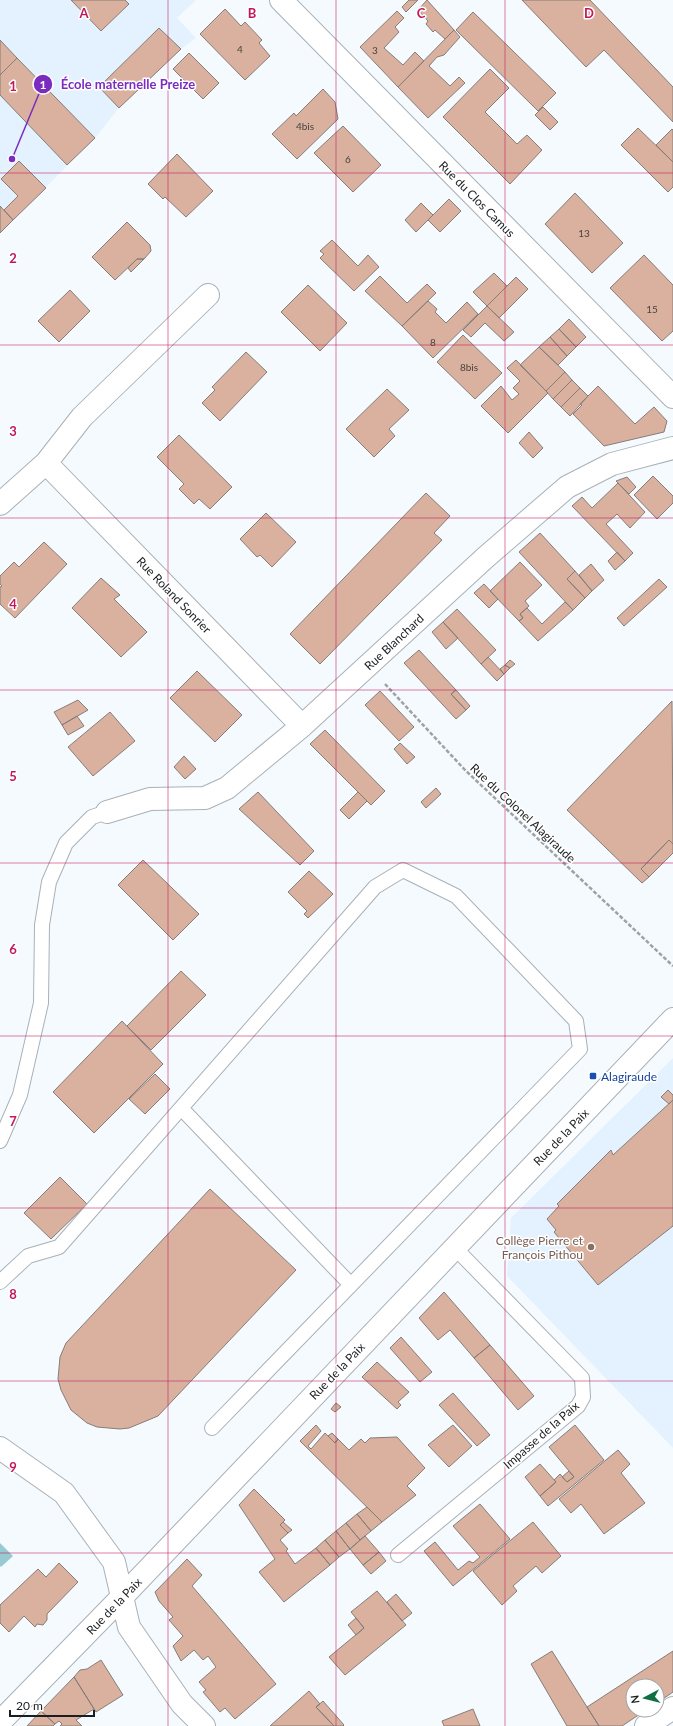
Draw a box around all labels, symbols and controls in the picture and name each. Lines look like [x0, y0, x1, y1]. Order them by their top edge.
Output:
text: A [78, 5, 89, 21]
text: B [248, 5, 257, 21]
text: C [417, 5, 426, 21]
text: D [584, 5, 594, 21]
house number: 4 [237, 43, 243, 55]
house number: 3 [372, 44, 378, 56]
callout: École maternelle Preize [33, 72, 203, 97]
text: École maternelle Preize [61, 76, 195, 92]
text: 1 [40, 77, 47, 92]
text: 1 [9, 78, 17, 94]
house number: 4bis [296, 120, 314, 132]
house number: 6 [345, 153, 351, 165]
street label: Rue du Clos Camus [436, 158, 518, 240]
house number: 13 [578, 227, 590, 239]
text: 2 [9, 250, 17, 266]
house number: 15 [646, 303, 658, 315]
house number: 8 [430, 336, 436, 348]
house number: 8bis [460, 361, 478, 373]
text: 3 [9, 423, 17, 439]
street label: Rue Roland Sonrier [134, 554, 215, 637]
text: 4 [9, 596, 17, 612]
street label: Rue Blanchard [361, 611, 427, 673]
street label: Rue du Colonel Alagiraude [467, 760, 579, 866]
text: 5 [9, 768, 17, 784]
text: 6 [9, 941, 17, 957]
place label: Alagiraude [601, 1069, 657, 1084]
marker: Alagiraude [588, 1071, 598, 1081]
street label: Rue de la Paix [530, 1105, 592, 1169]
text: 7 [9, 1113, 17, 1129]
place label: Collège Pierre et François Pithou [496, 1233, 584, 1262]
marker: Collège Pierre et François Pithou [586, 1242, 596, 1252]
text: 8 [9, 1286, 17, 1302]
street label: Rue de la Paix [306, 1339, 368, 1403]
street label: Impasse de la Paix [500, 1398, 582, 1472]
text: 9 [9, 1459, 17, 1475]
street label: Rue de la Paix [83, 1574, 145, 1638]
north arrow [625, 1678, 665, 1718]
scale bar [10, 1692, 94, 1718]
text: N [628, 1694, 642, 1704]
text: 20 m [16, 1698, 43, 1713]

